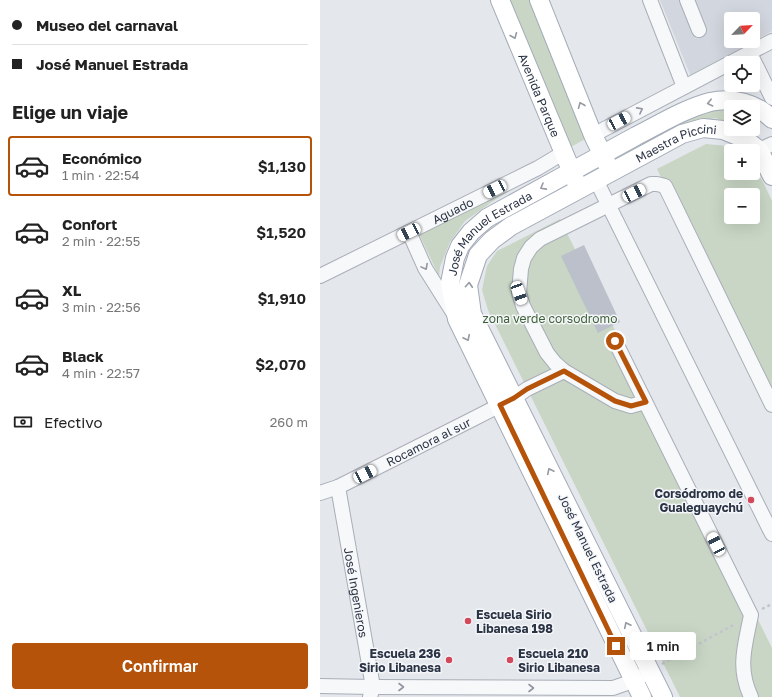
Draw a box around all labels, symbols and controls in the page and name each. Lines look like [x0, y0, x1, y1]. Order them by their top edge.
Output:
north arrow [724, 12, 760, 48]
map controls [724, 12, 760, 224]
text: Museo del carnaval [36, 16, 178, 34]
one-way arrow [510, 33, 518, 40]
street label: Avenida Parque [516, 51, 564, 139]
text: José Manuel Estrada [36, 55, 188, 73]
button: locate [724, 56, 760, 92]
one-way arrow [707, 99, 714, 107]
button: layers [724, 100, 760, 136]
text: Elige un viaje [12, 101, 128, 123]
one-way arrow [578, 102, 586, 109]
one-way arrow [636, 108, 643, 115]
car [606, 110, 632, 132]
street label: Maestra Piccini [633, 121, 717, 165]
button: + [724, 144, 760, 180]
icon: car [14, 148, 50, 184]
text: Económico [62, 149, 142, 167]
text: $1,130 [258, 157, 306, 175]
text: 1 min · 22:54 [62, 167, 139, 183]
car [482, 178, 508, 200]
one-way arrow [540, 182, 548, 190]
car [621, 182, 647, 204]
street label: José Manuel Estrada [444, 187, 534, 277]
button: − [724, 188, 760, 224]
street label: Aguado [430, 194, 476, 227]
icon: car [14, 214, 50, 250]
text: Confort [62, 215, 117, 233]
car [396, 221, 422, 243]
text: $1,520 [256, 223, 306, 241]
text: 2 min · 22:55 [62, 233, 140, 249]
one-way arrow [421, 263, 428, 270]
icon: car [14, 280, 50, 316]
car [509, 280, 529, 306]
text: XL [62, 281, 81, 299]
one-way arrow [465, 282, 474, 288]
text: $1,910 [257, 289, 306, 307]
text: 3 min · 22:56 [62, 299, 141, 315]
park label: zona verde corsodromo [483, 311, 617, 326]
route start [606, 332, 624, 350]
one-way arrow [462, 334, 469, 341]
icon: car [14, 346, 50, 382]
text: Black [62, 347, 104, 365]
text: $2,070 [255, 355, 306, 373]
text: 4 min · 22:57 [62, 365, 140, 381]
icon: cash [12, 411, 34, 433]
text: Efectivo [44, 413, 102, 431]
text: 260 m [270, 414, 308, 430]
street label: Rocamora al sur [383, 414, 473, 469]
car [352, 463, 378, 485]
one-way arrow [547, 467, 555, 475]
place label: Corsódromo de Gualeguaychú [654, 486, 743, 515]
street label: José Manuel Estrada [555, 491, 621, 605]
marker: Corsódromo de Gualeguaychú [746, 495, 756, 505]
car [705, 531, 727, 557]
street label: José Ingenieros [341, 546, 372, 639]
place label: Escuela Sirio Libanesa 198 [476, 607, 553, 636]
marker: Escuela Sirio Libanesa 198 [463, 616, 473, 626]
one-way arrow [624, 621, 632, 629]
callout: 1 min [630, 632, 696, 660]
route end [607, 637, 625, 655]
text: 1 min [647, 638, 679, 654]
button: Confirmar [12, 643, 308, 689]
place label: Escuela 236 Sirio Libanesa [359, 646, 441, 675]
place label: Escuela 210 Sirio Libanesa [518, 646, 600, 675]
marker: Escuela 236 Sirio Libanesa [444, 655, 454, 665]
marker: Escuela 210 Sirio Libanesa [505, 655, 515, 665]
one-way arrow [398, 683, 404, 691]
one-way arrow [528, 684, 534, 692]

